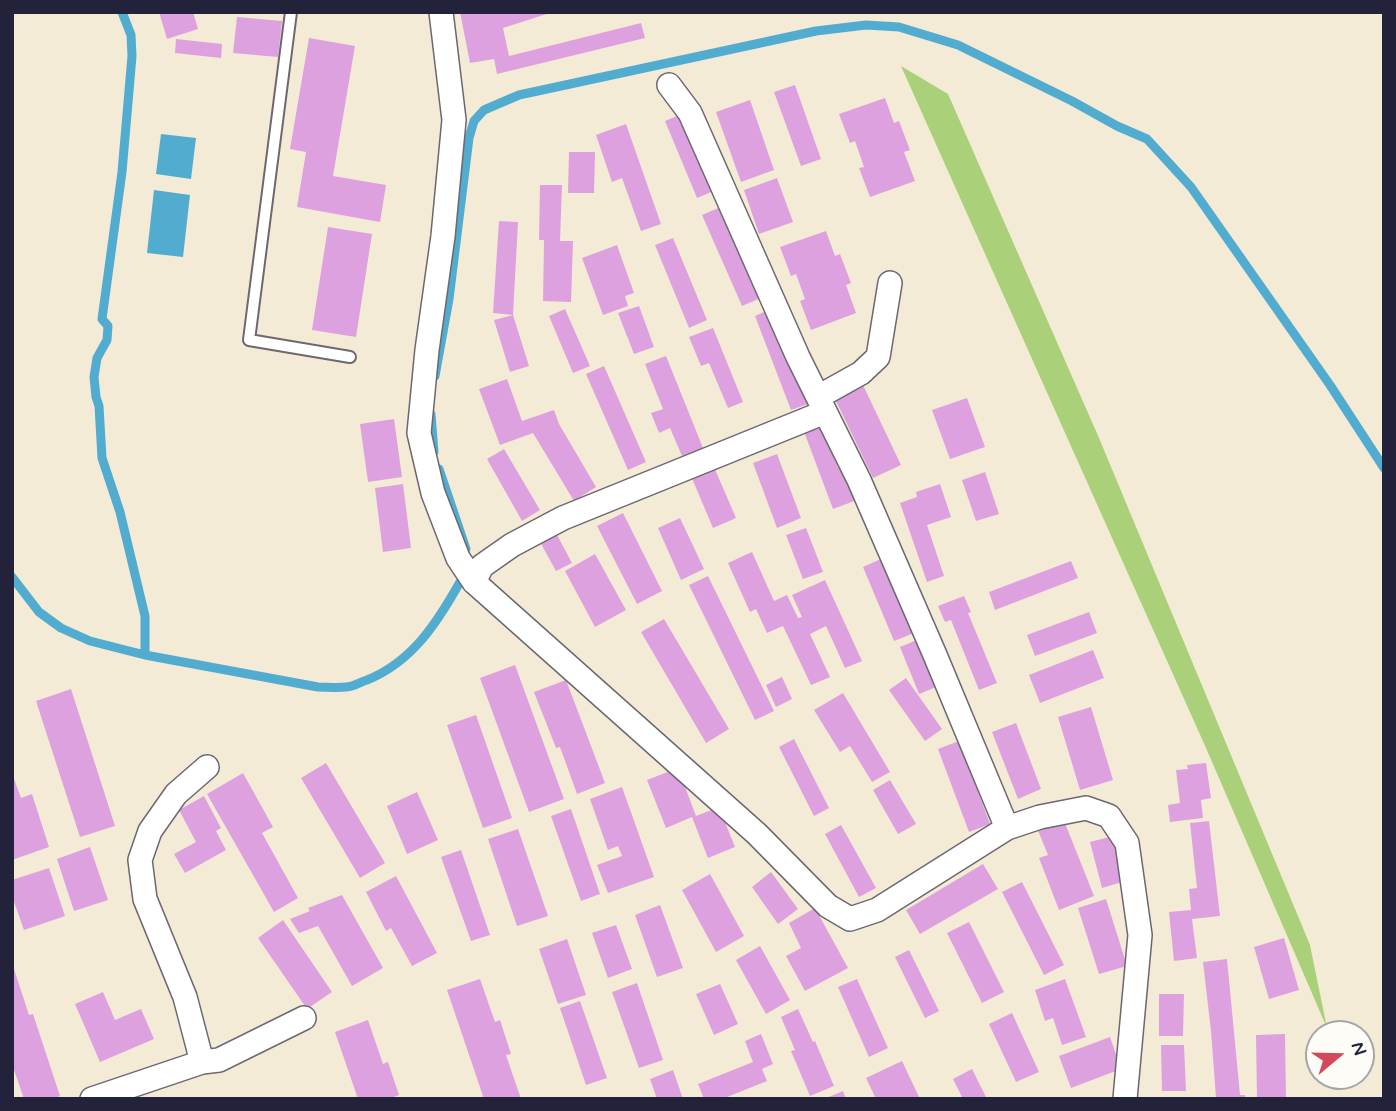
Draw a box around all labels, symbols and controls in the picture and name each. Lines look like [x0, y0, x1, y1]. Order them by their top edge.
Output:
north arrow [1305, 1020, 1375, 1090]
text: N [1345, 1039, 1372, 1059]

